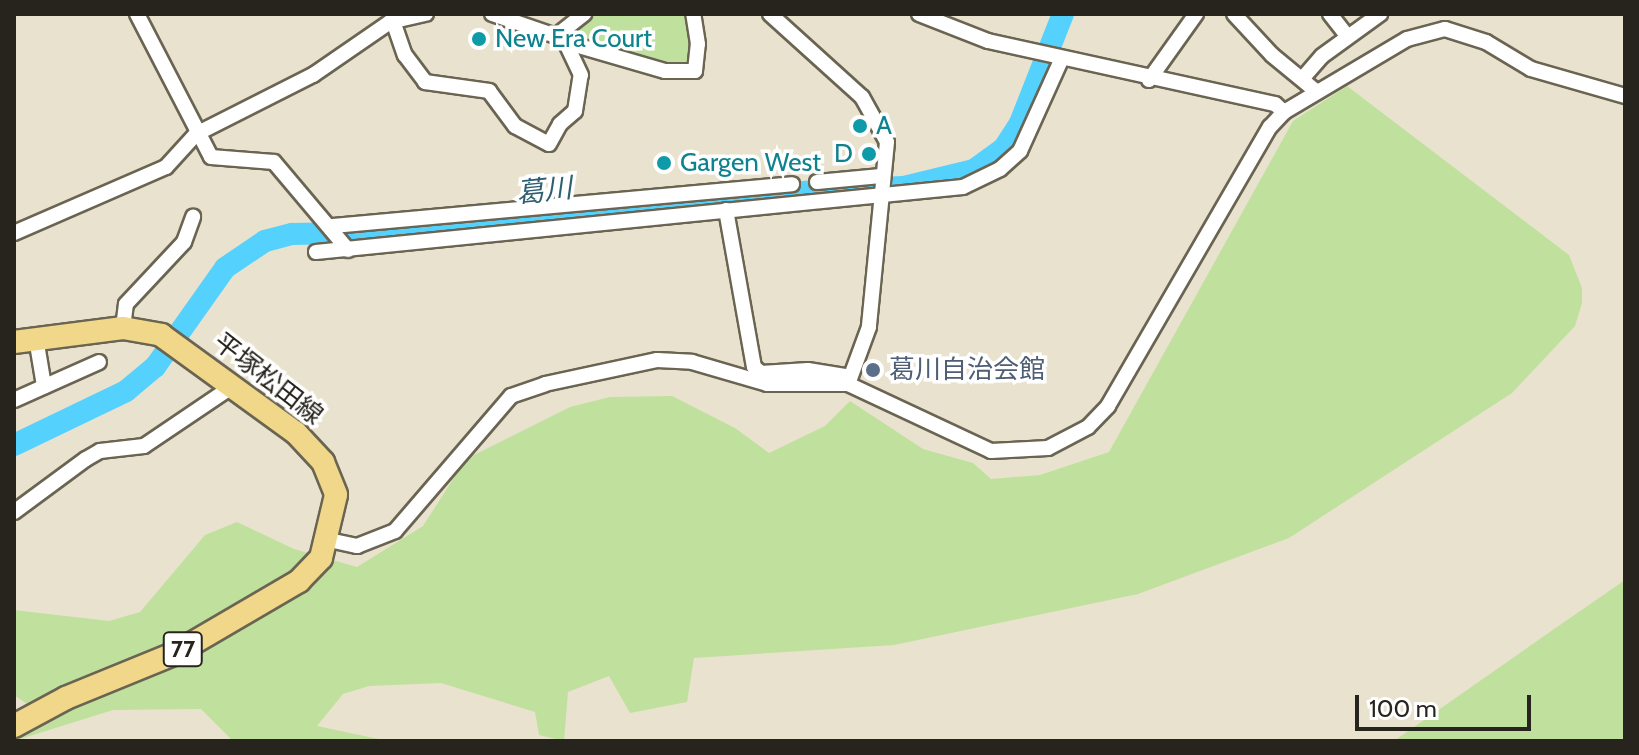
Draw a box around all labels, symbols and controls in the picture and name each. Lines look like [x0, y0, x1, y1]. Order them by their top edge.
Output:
place label: New Era Court [495, 23, 652, 55]
marker: New Era Court [470, 30, 488, 48]
place label: A [876, 110, 892, 142]
marker: A [851, 117, 869, 135]
place label: D [834, 138, 853, 170]
marker: D [860, 145, 878, 163]
place label: Gargen West [680, 147, 821, 179]
marker: Gargen West [655, 154, 673, 172]
water label: 葛川 [514, 170, 574, 210]
street label: 平塚松田線 [207, 327, 329, 431]
place label: 葛川自治会館 [889, 354, 1045, 386]
marker: 葛川自治会館 [864, 361, 882, 379]
road number: 77 [161, 629, 205, 669]
scale bar [1359, 679, 1535, 729]
text: 100 m [1369, 694, 1437, 723]

